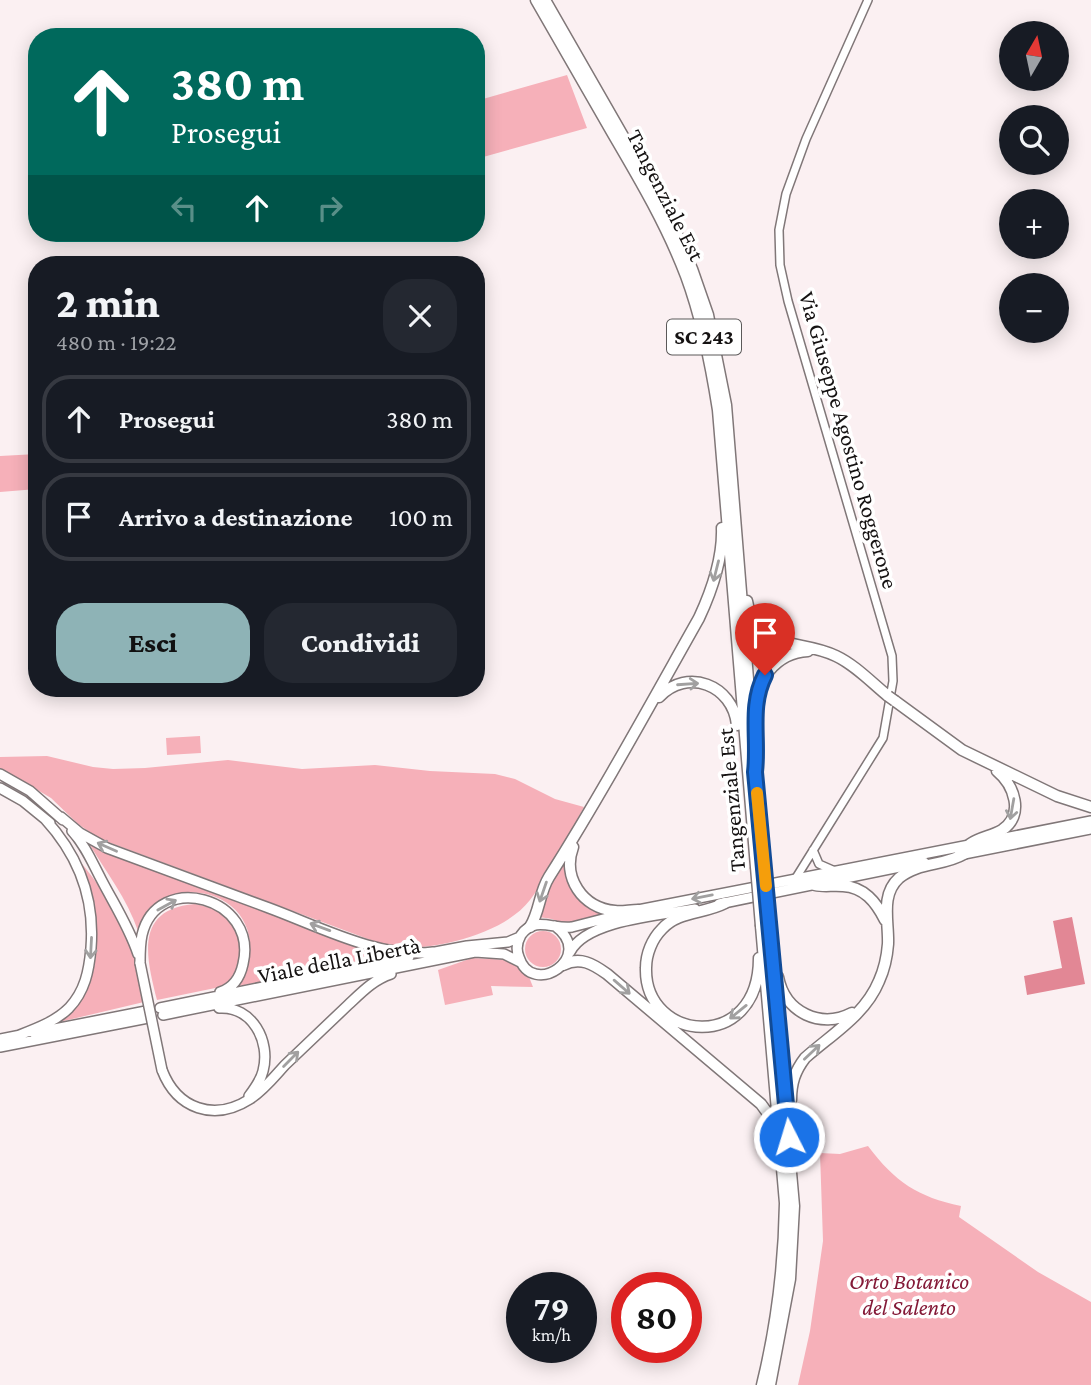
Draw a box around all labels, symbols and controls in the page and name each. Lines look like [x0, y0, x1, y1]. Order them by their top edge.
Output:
north arrow [999, 21, 1069, 91]
map controls [999, 21, 1069, 343]
icon: ahead [56, 56, 147, 147]
text: 380 m [171, 56, 304, 111]
button: search [999, 105, 1069, 175]
text: Prosegui [171, 114, 281, 150]
street label: Tangenziale Est [622, 125, 710, 265]
icon: left [165, 189, 203, 227]
icon: ahead [238, 189, 276, 227]
icon: right [311, 189, 349, 227]
button: + [999, 189, 1069, 259]
button: − [999, 273, 1069, 343]
text: 2 min [56, 279, 160, 326]
button: close [383, 279, 457, 353]
street label: Via Giuseppe Agostino Roggerone [794, 288, 904, 592]
road number: SC 243 [667, 320, 741, 354]
text: 480 m · 19:22 [56, 329, 176, 355]
icon: ahead [60, 400, 98, 438]
text: Prosegui [119, 405, 215, 434]
text: 380 m [386, 405, 453, 434]
icon: arrive [60, 498, 98, 536]
text: Arrivo a destinazione [119, 503, 353, 532]
text: 100 m [389, 503, 453, 532]
one-way arrow [709, 559, 722, 582]
button: Esci [56, 603, 250, 683]
button: Condividi [264, 603, 457, 683]
pin [735, 603, 795, 675]
icon: arrive [746, 614, 784, 652]
one-way arrow [677, 677, 700, 690]
street label: Tangenziale Est [712, 727, 750, 873]
one-way arrow [1005, 797, 1018, 820]
one-way arrow [97, 840, 119, 853]
one-way arrow [536, 880, 548, 902]
one-way arrow [691, 891, 714, 904]
one-way arrow [156, 898, 176, 912]
one-way arrow [310, 920, 332, 932]
street label: Viale della Libertà [256, 931, 423, 988]
one-way arrow [84, 936, 97, 959]
one-way arrow [613, 979, 631, 995]
one-way arrow [730, 1005, 748, 1020]
one-way arrow [803, 1044, 820, 1061]
one-way arrow [283, 1051, 300, 1068]
position arrow [752, 1100, 826, 1174]
park label: Orto Botanico del Salento [849, 1268, 969, 1320]
speed limit sign: 80 [611, 1272, 702, 1363]
text: 79 [533, 1289, 570, 1328]
text: km/h [532, 1325, 571, 1345]

